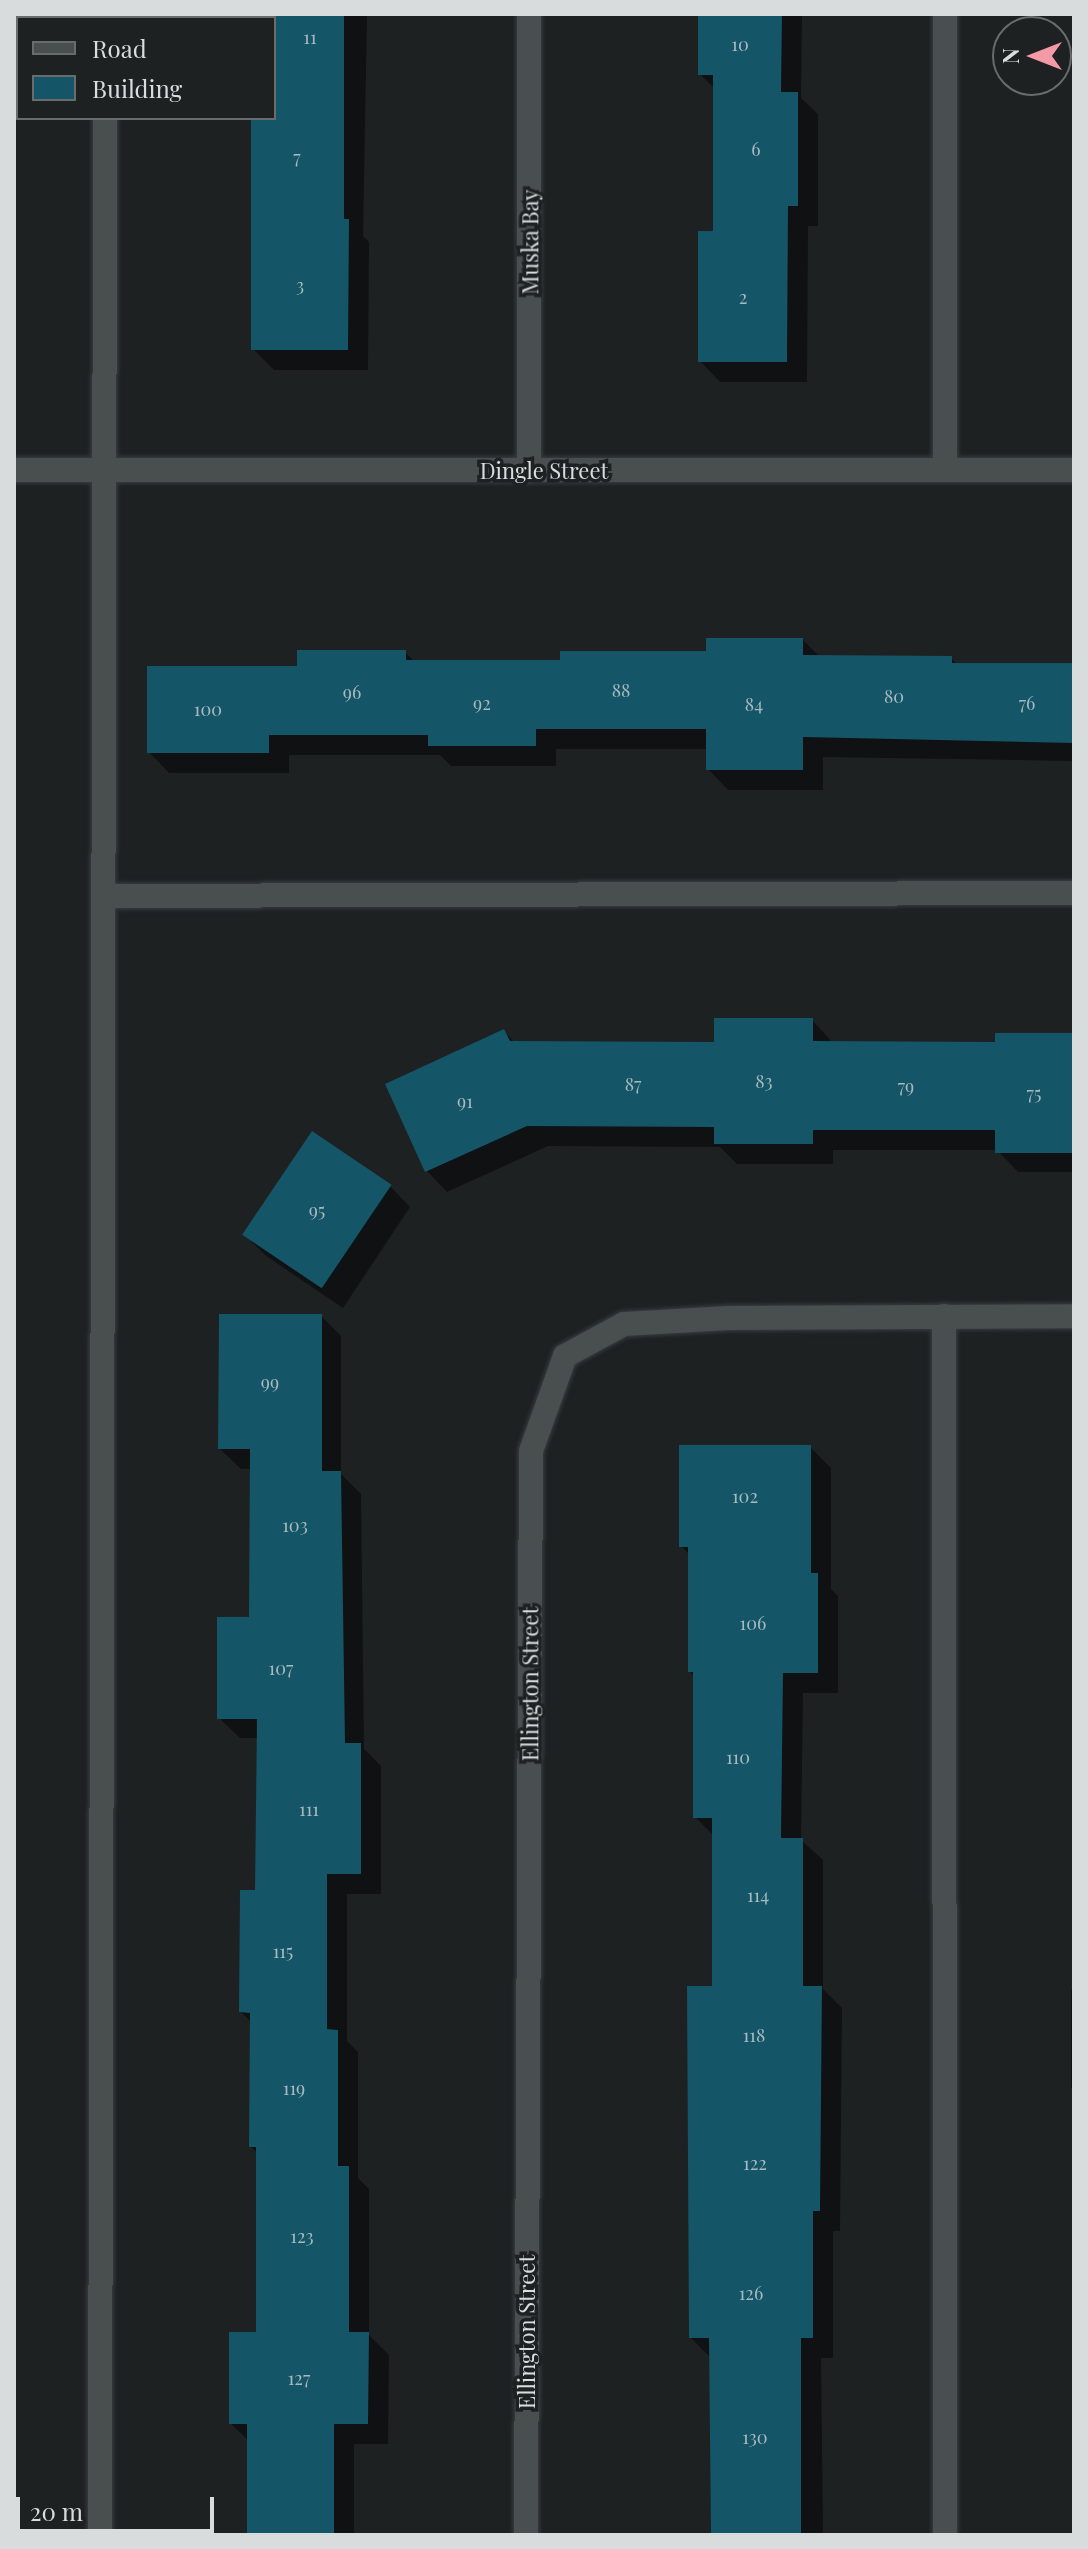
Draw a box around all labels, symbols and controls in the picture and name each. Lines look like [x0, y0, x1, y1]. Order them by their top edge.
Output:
legend [16, 16, 276, 120]
north arrow [992, 16, 1072, 96]
house number: 11 [303, 26, 317, 48]
text: Road [92, 32, 147, 64]
house number: 10 [731, 33, 749, 55]
text: N [995, 48, 1025, 64]
text: Building [92, 72, 182, 104]
house number: 6 [751, 138, 761, 160]
house number: 7 [293, 146, 301, 168]
street label: Muska Bay [517, 189, 543, 295]
house number: 3 [296, 274, 304, 296]
house number: 2 [739, 286, 747, 308]
street label: Dingle Street [480, 458, 608, 484]
house number: 88 [612, 679, 630, 701]
house number: 96 [343, 681, 361, 703]
house number: 80 [884, 685, 904, 707]
house number: 92 [473, 692, 491, 714]
house number: 76 [1019, 692, 1035, 714]
house number: 84 [745, 693, 763, 715]
house number: 100 [194, 698, 222, 720]
house number: 83 [755, 1070, 773, 1092]
house number: 87 [625, 1073, 641, 1095]
house number: 79 [898, 1075, 914, 1097]
house number: 75 [1027, 1082, 1041, 1104]
house number: 91 [457, 1090, 473, 1112]
house number: 95 [309, 1199, 325, 1221]
house number: 99 [261, 1371, 279, 1393]
house number: 102 [732, 1485, 758, 1507]
house number: 103 [282, 1514, 308, 1536]
street label: Ellington Street [517, 1607, 543, 1761]
house number: 106 [740, 1612, 766, 1634]
house number: 107 [269, 1657, 293, 1679]
house number: 110 [726, 1746, 750, 1768]
house number: 111 [299, 1798, 319, 1820]
house number: 114 [747, 1884, 769, 1906]
house number: 115 [273, 1940, 293, 1962]
house number: 118 [743, 2024, 765, 2046]
house number: 119 [283, 2077, 305, 2099]
house number: 122 [743, 2152, 767, 2174]
house number: 123 [290, 2225, 314, 2247]
street label: Ellington Street [514, 2255, 540, 2409]
house number: 126 [739, 2282, 763, 2304]
house number: 127 [288, 2367, 310, 2389]
house number: 130 [742, 2426, 768, 2448]
scale bar [20, 2481, 218, 2531]
text: 20 m [30, 2495, 83, 2527]

